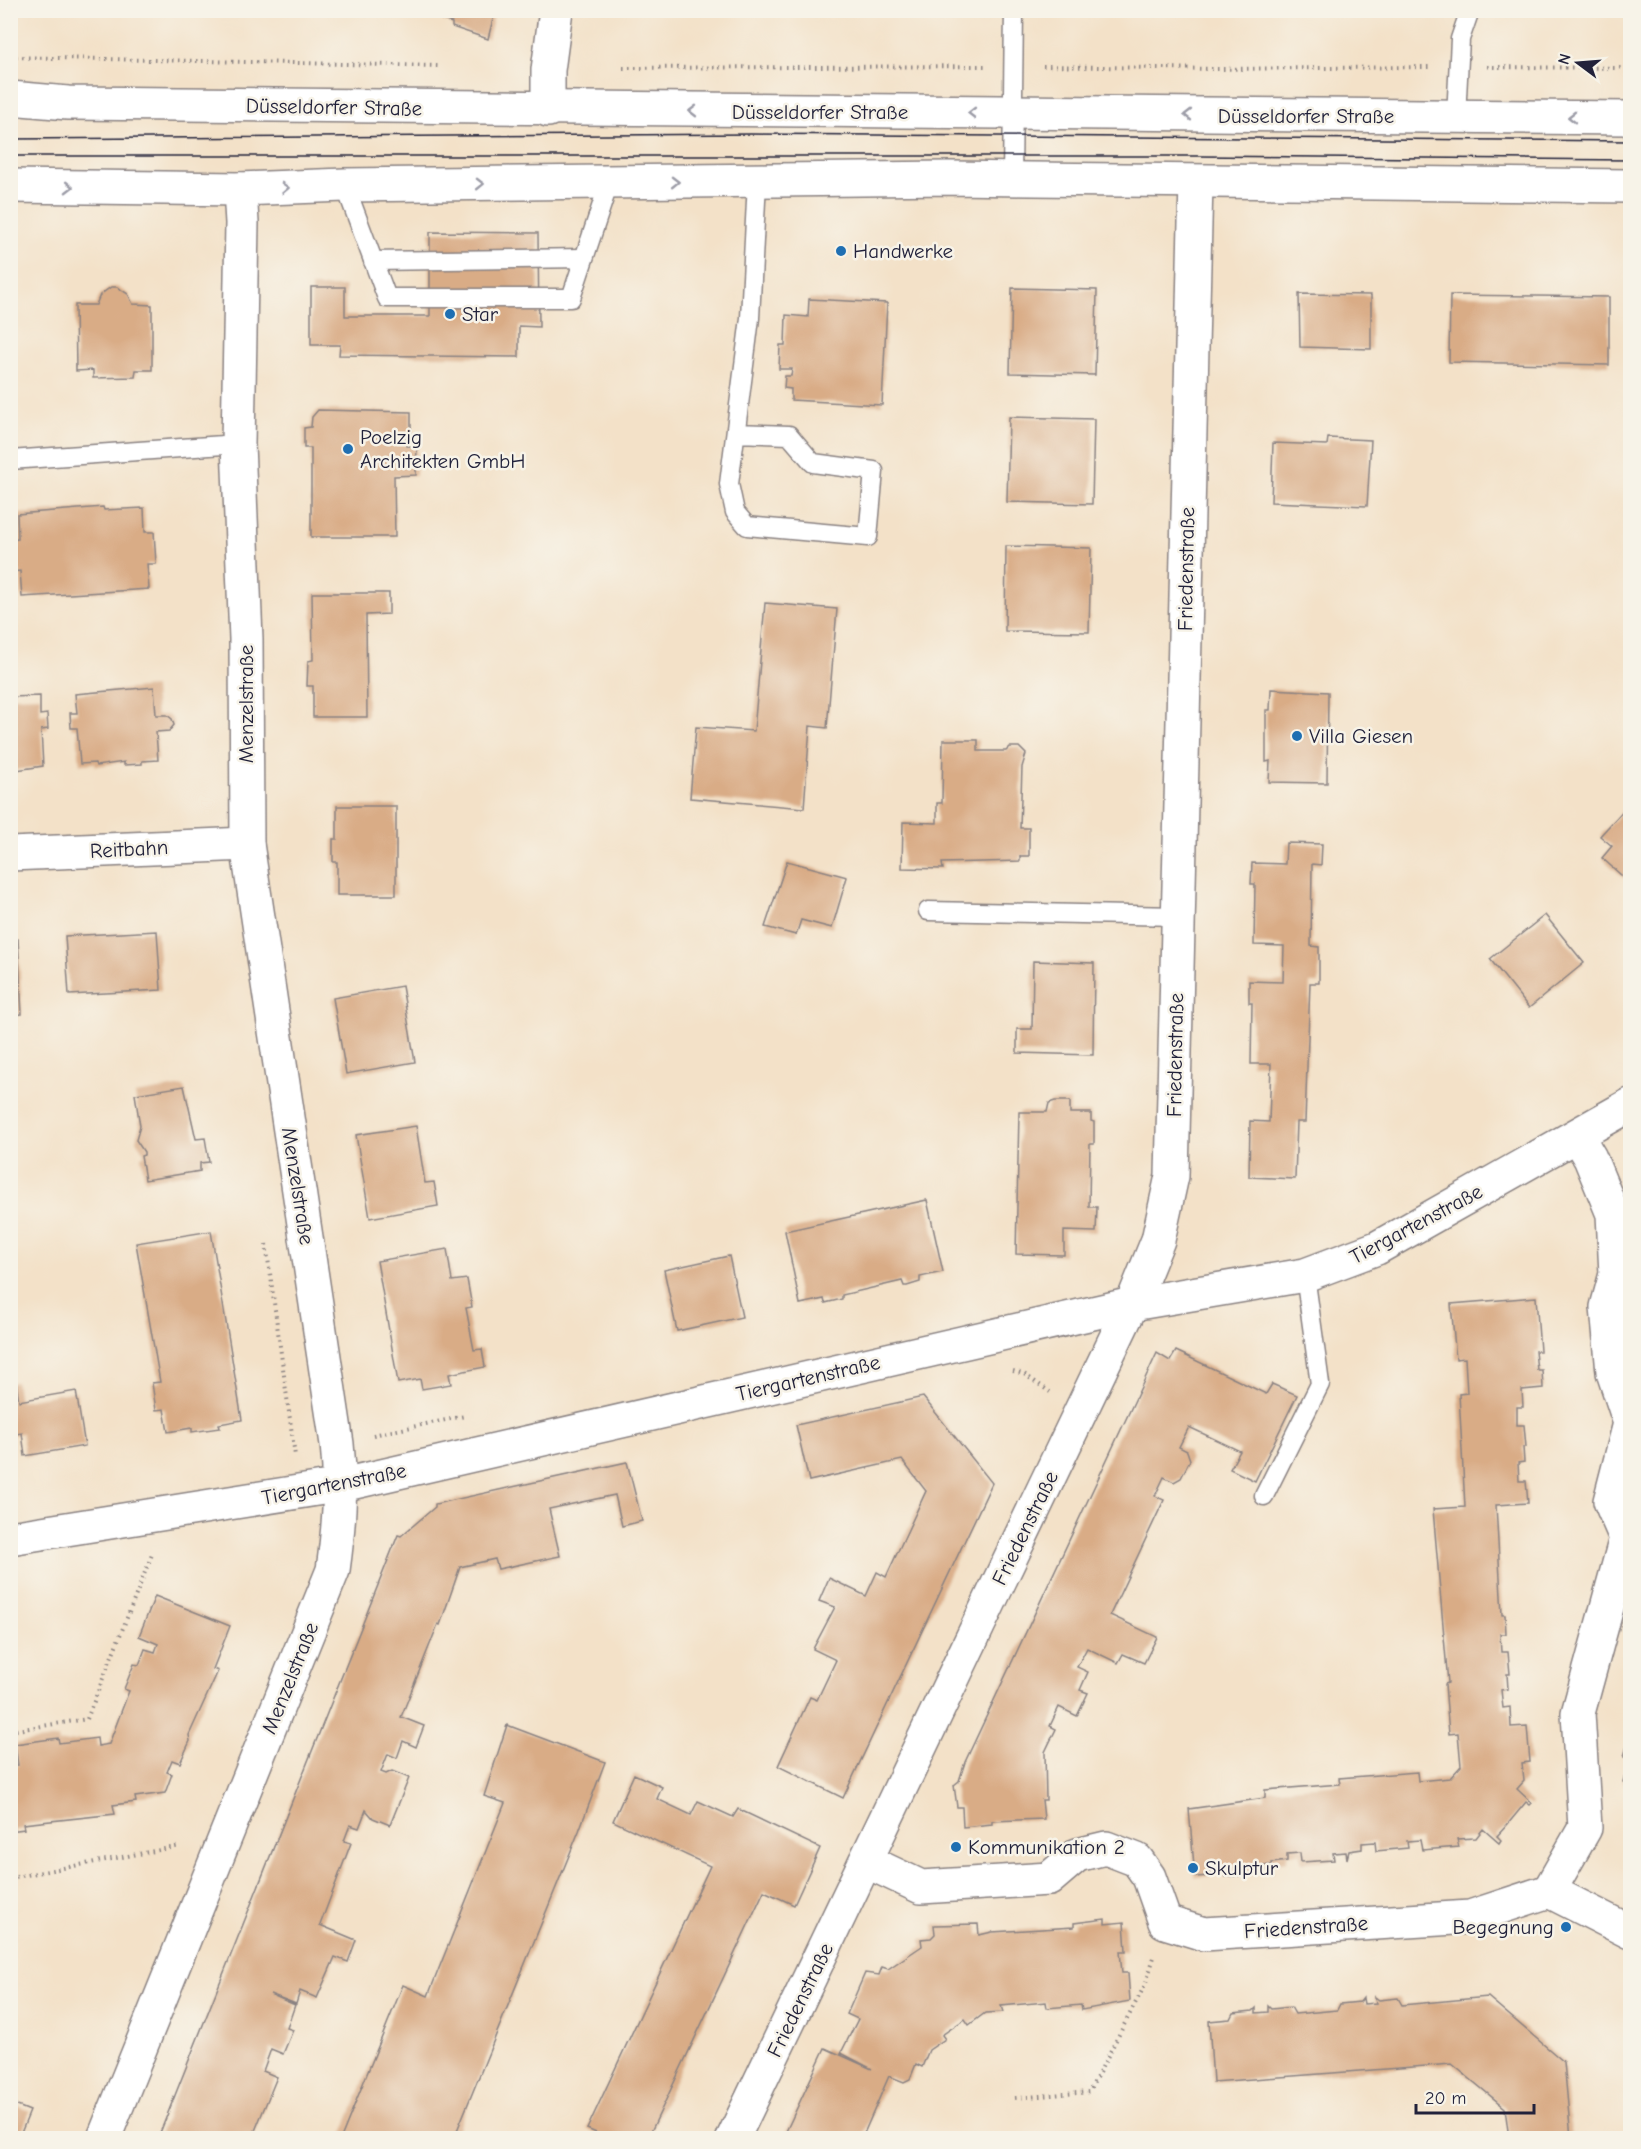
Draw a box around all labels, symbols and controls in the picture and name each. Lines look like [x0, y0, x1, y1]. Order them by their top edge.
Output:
north arrow [1548, 33, 1608, 93]
text: N [1554, 52, 1575, 67]
street label: Düsseldorfer Straße [246, 93, 422, 121]
street label: Düsseldorfer Straße [732, 100, 908, 124]
street label: Düsseldorfer Straße [1218, 104, 1394, 128]
one-way arrow [689, 105, 698, 117]
one-way arrow [968, 107, 977, 119]
one-way arrow [1184, 109, 1193, 121]
one-way arrow [1568, 111, 1577, 123]
one-way arrow [670, 176, 679, 188]
one-way arrow [475, 178, 484, 190]
one-way arrow [64, 181, 73, 193]
one-way arrow [280, 181, 289, 194]
place label: Handwerke [853, 239, 953, 263]
marker: Handwerke [834, 244, 848, 258]
place label: Star [462, 302, 499, 326]
marker: Star [443, 307, 457, 321]
place label: Poelzig Architekten GmbH [360, 425, 526, 473]
marker: Poelzig Architekten GmbH [341, 442, 355, 456]
street label: Friedenstraße [1173, 507, 1199, 631]
street label: Menzelstraße [234, 645, 258, 763]
place label: Villa Giesen [1309, 724, 1413, 748]
marker: Villa Giesen [1290, 729, 1304, 743]
street label: Reitbahn [89, 835, 169, 863]
street label: Friedenstraße [1162, 993, 1188, 1117]
street label: Menzelstraße [277, 1126, 319, 1246]
street label: Tiergartenstraße [1346, 1179, 1486, 1269]
street label: Tiergartenstraße [734, 1350, 882, 1406]
street label: Tiergartenstraße [260, 1458, 408, 1510]
street label: Friedenstraße [987, 1467, 1063, 1589]
street label: Menzelstraße [257, 1619, 323, 1737]
place label: Kommunikation 2 [968, 1835, 1125, 1859]
marker: Kommunikation 2 [949, 1840, 963, 1854]
place label: Skulptur [1205, 1856, 1279, 1880]
marker: Skulptur [1186, 1861, 1200, 1875]
street label: Friedenstraße [1243, 1911, 1369, 1943]
place label: Begegnung [1453, 1915, 1554, 1939]
marker: Begegnung [1559, 1920, 1573, 1934]
street label: Friedenstraße [762, 1939, 838, 2061]
scale bar [1416, 2077, 1534, 2115]
text: 20 m [1425, 2088, 1466, 2109]

